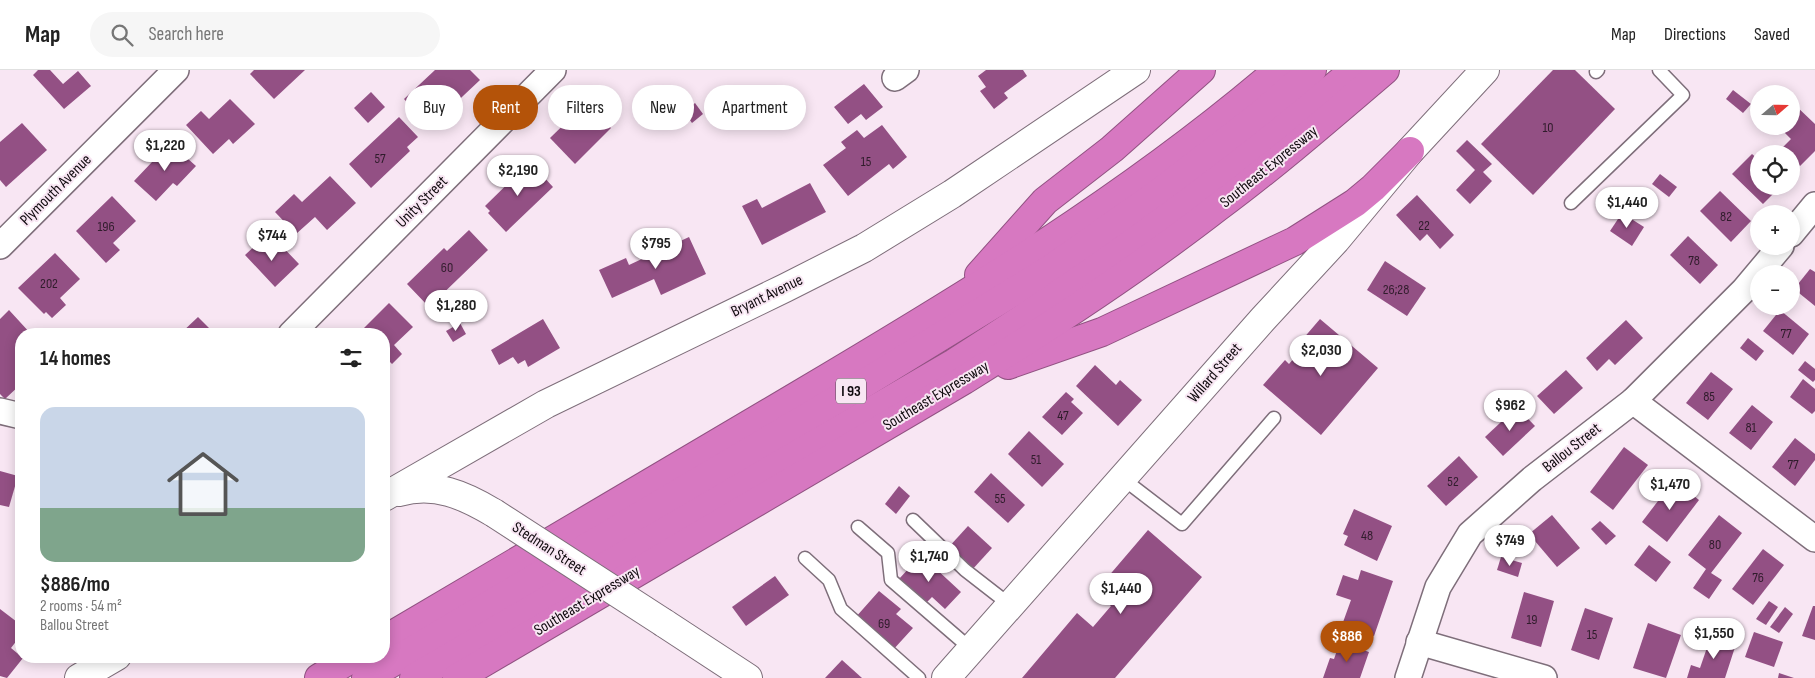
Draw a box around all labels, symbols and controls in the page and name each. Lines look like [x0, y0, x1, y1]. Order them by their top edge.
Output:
search box [90, 12, 440, 57]
text: Map [25, 20, 60, 49]
icon: search [108, 21, 136, 49]
text: Search here [148, 23, 224, 46]
text: Map [1611, 24, 1636, 45]
text: Directions [1664, 24, 1726, 45]
text: Saved [1754, 24, 1790, 45]
chip: Buy [405, 85, 463, 130]
chip: Rent [473, 85, 538, 130]
chip: Filters [548, 85, 622, 130]
chip: New [632, 85, 694, 130]
chip: Apartment [704, 85, 806, 130]
north arrow [1750, 85, 1800, 135]
map controls [1750, 85, 1800, 315]
house number: 10 [1542, 119, 1554, 136]
street label: Southeast Expressway [1216, 122, 1322, 212]
pin: $1,220 [124, 129, 206, 172]
text: $1,220 [145, 136, 185, 155]
button: locate [1750, 145, 1800, 195]
street label: Plymouth Avenue [16, 150, 96, 230]
house number: 57 [374, 150, 386, 167]
house number: 15 [861, 153, 872, 170]
pin: $2,190 [477, 154, 559, 197]
text: $2,190 [498, 161, 538, 180]
street label: Unity Street [392, 172, 452, 232]
pin: $1,440 [1586, 186, 1668, 229]
text: $1,440 [1606, 193, 1648, 212]
button: + [1750, 205, 1800, 255]
house number: 82 [1720, 208, 1732, 225]
house number: 22 [1418, 217, 1430, 234]
house number: 196 [97, 218, 115, 235]
pin: $744 [242, 220, 302, 262]
text: $744 [257, 226, 287, 245]
pin: $795 [626, 228, 686, 270]
text: $795 [641, 234, 671, 253]
house number: 78 [1688, 252, 1700, 269]
house number: 60 [441, 259, 453, 276]
button: − [1750, 265, 1800, 315]
street label: Bryant Avenue [728, 270, 806, 322]
house number: 202 [40, 275, 58, 292]
house number: 26;28 [1383, 281, 1409, 298]
pin: $1,280 [415, 290, 497, 332]
text: $1,280 [436, 296, 476, 315]
house number: 77 [1780, 325, 1792, 342]
pin: $2,030 [1280, 334, 1362, 377]
street label: Willard Street [1184, 339, 1246, 407]
text: $2,030 [1300, 341, 1342, 360]
icon: filters [337, 344, 365, 372]
text: 14 homes [40, 346, 111, 371]
street label: Southeast Expressway [880, 357, 992, 435]
road number: I 93 [836, 378, 866, 404]
house number: 85 [1703, 388, 1715, 405]
pin: $962 [1480, 390, 1540, 432]
text: $962 [1495, 396, 1525, 415]
house number: 47 [1057, 407, 1069, 424]
street label: Ballou Street [1539, 419, 1605, 477]
house number: 81 [1745, 419, 1757, 436]
icon: home [158, 439, 248, 529]
house number: 51 [1031, 451, 1041, 468]
house number: 77 [1787, 456, 1799, 473]
pin: $1,470 [1629, 468, 1711, 511]
house number: 52 [1447, 473, 1459, 490]
text: $1,470 [1650, 475, 1690, 494]
house number: 55 [994, 490, 1006, 507]
street label: Stedman Street [508, 518, 590, 580]
pin: $749 [1480, 524, 1540, 567]
house number: 48 [1361, 527, 1373, 544]
text: $749 [1495, 531, 1525, 550]
house number: 80 [1709, 536, 1721, 553]
pin: $1,740 [888, 540, 970, 583]
text: $1,740 [909, 547, 949, 566]
street label: Southeast Expressway [531, 562, 643, 640]
house number: 76 [1752, 569, 1764, 586]
text: $886/mo [40, 572, 110, 597]
pin: $1,440 [1080, 572, 1162, 615]
text: $1,440 [1100, 579, 1142, 598]
text: 2 rooms · 54 m² [40, 597, 122, 616]
house number: 19 [1526, 611, 1538, 628]
house number: 69 [878, 615, 890, 632]
text: Ballou Street [40, 616, 109, 635]
pin: $1,550 [1673, 618, 1755, 660]
pin: $886 [1317, 620, 1377, 663]
text: $1,550 [1694, 624, 1734, 643]
house number: 15 [1587, 626, 1598, 643]
text: $886 [1332, 627, 1362, 646]

